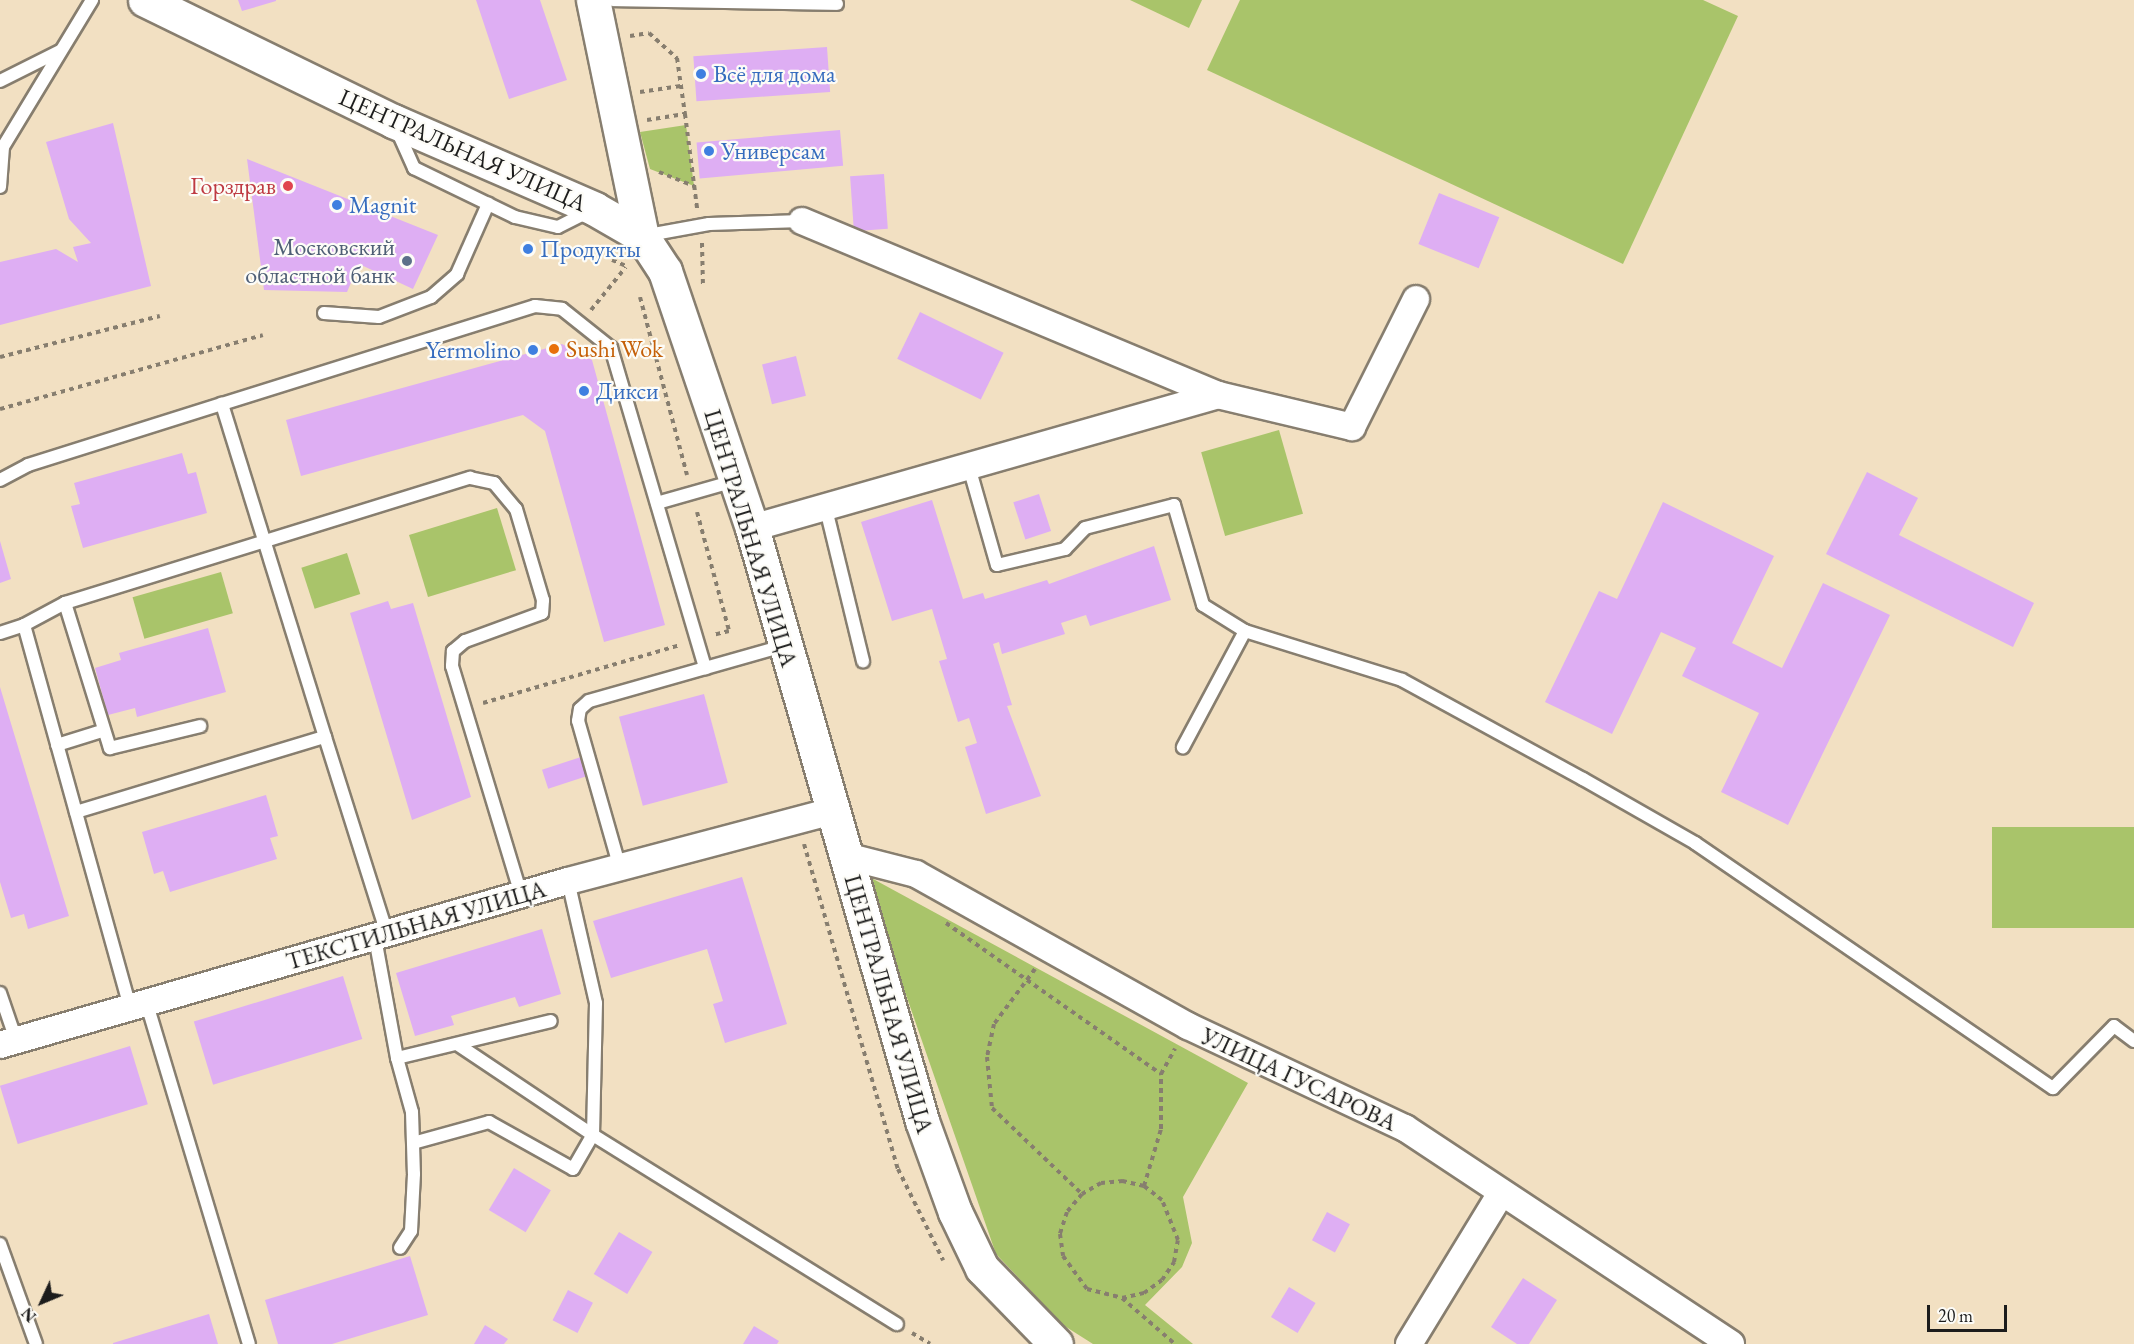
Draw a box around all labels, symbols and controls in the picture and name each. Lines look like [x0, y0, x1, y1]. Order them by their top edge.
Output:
place label: Всё для дома [713, 60, 836, 88]
marker: Всё для дома [694, 67, 708, 81]
street label: ЦЕНТРАЛЬНАЯ УЛИЦА [335, 82, 591, 218]
place label: Универсам [721, 137, 825, 165]
marker: Универсам [702, 144, 716, 158]
place label: Горздрав [190, 172, 276, 200]
marker: Горздрав [281, 179, 295, 193]
place label: Magnit [349, 191, 416, 219]
marker: Magnit [330, 198, 344, 212]
place label: Московский областной банк [245, 233, 395, 289]
place label: Продукты [540, 235, 641, 263]
marker: Продукты [521, 242, 535, 256]
marker: Московский областной банк [400, 254, 414, 268]
place label: Sushi Wok [566, 335, 663, 363]
place label: Yermolino [426, 336, 521, 364]
marker: Sushi Wok [547, 342, 561, 356]
marker: Yermolino [526, 343, 540, 357]
place label: Дикси [596, 377, 659, 405]
marker: Дикси [577, 384, 591, 398]
street label: ЦЕНТРАЛЬНАЯ УЛИЦА [698, 406, 804, 670]
street label: ЦЕНТРАЛЬНАЯ УЛИЦА [838, 871, 940, 1137]
street label: ТЕКСТИЛЬНАЯ УЛИЦА [283, 874, 549, 976]
street label: УЛИЦА ГУСАРОВА [1197, 1021, 1401, 1137]
north arrow [12, 1272, 72, 1332]
scale bar [1930, 1293, 2010, 1331]
text: N [17, 1303, 41, 1327]
text: 20 m [1938, 1304, 1973, 1327]

